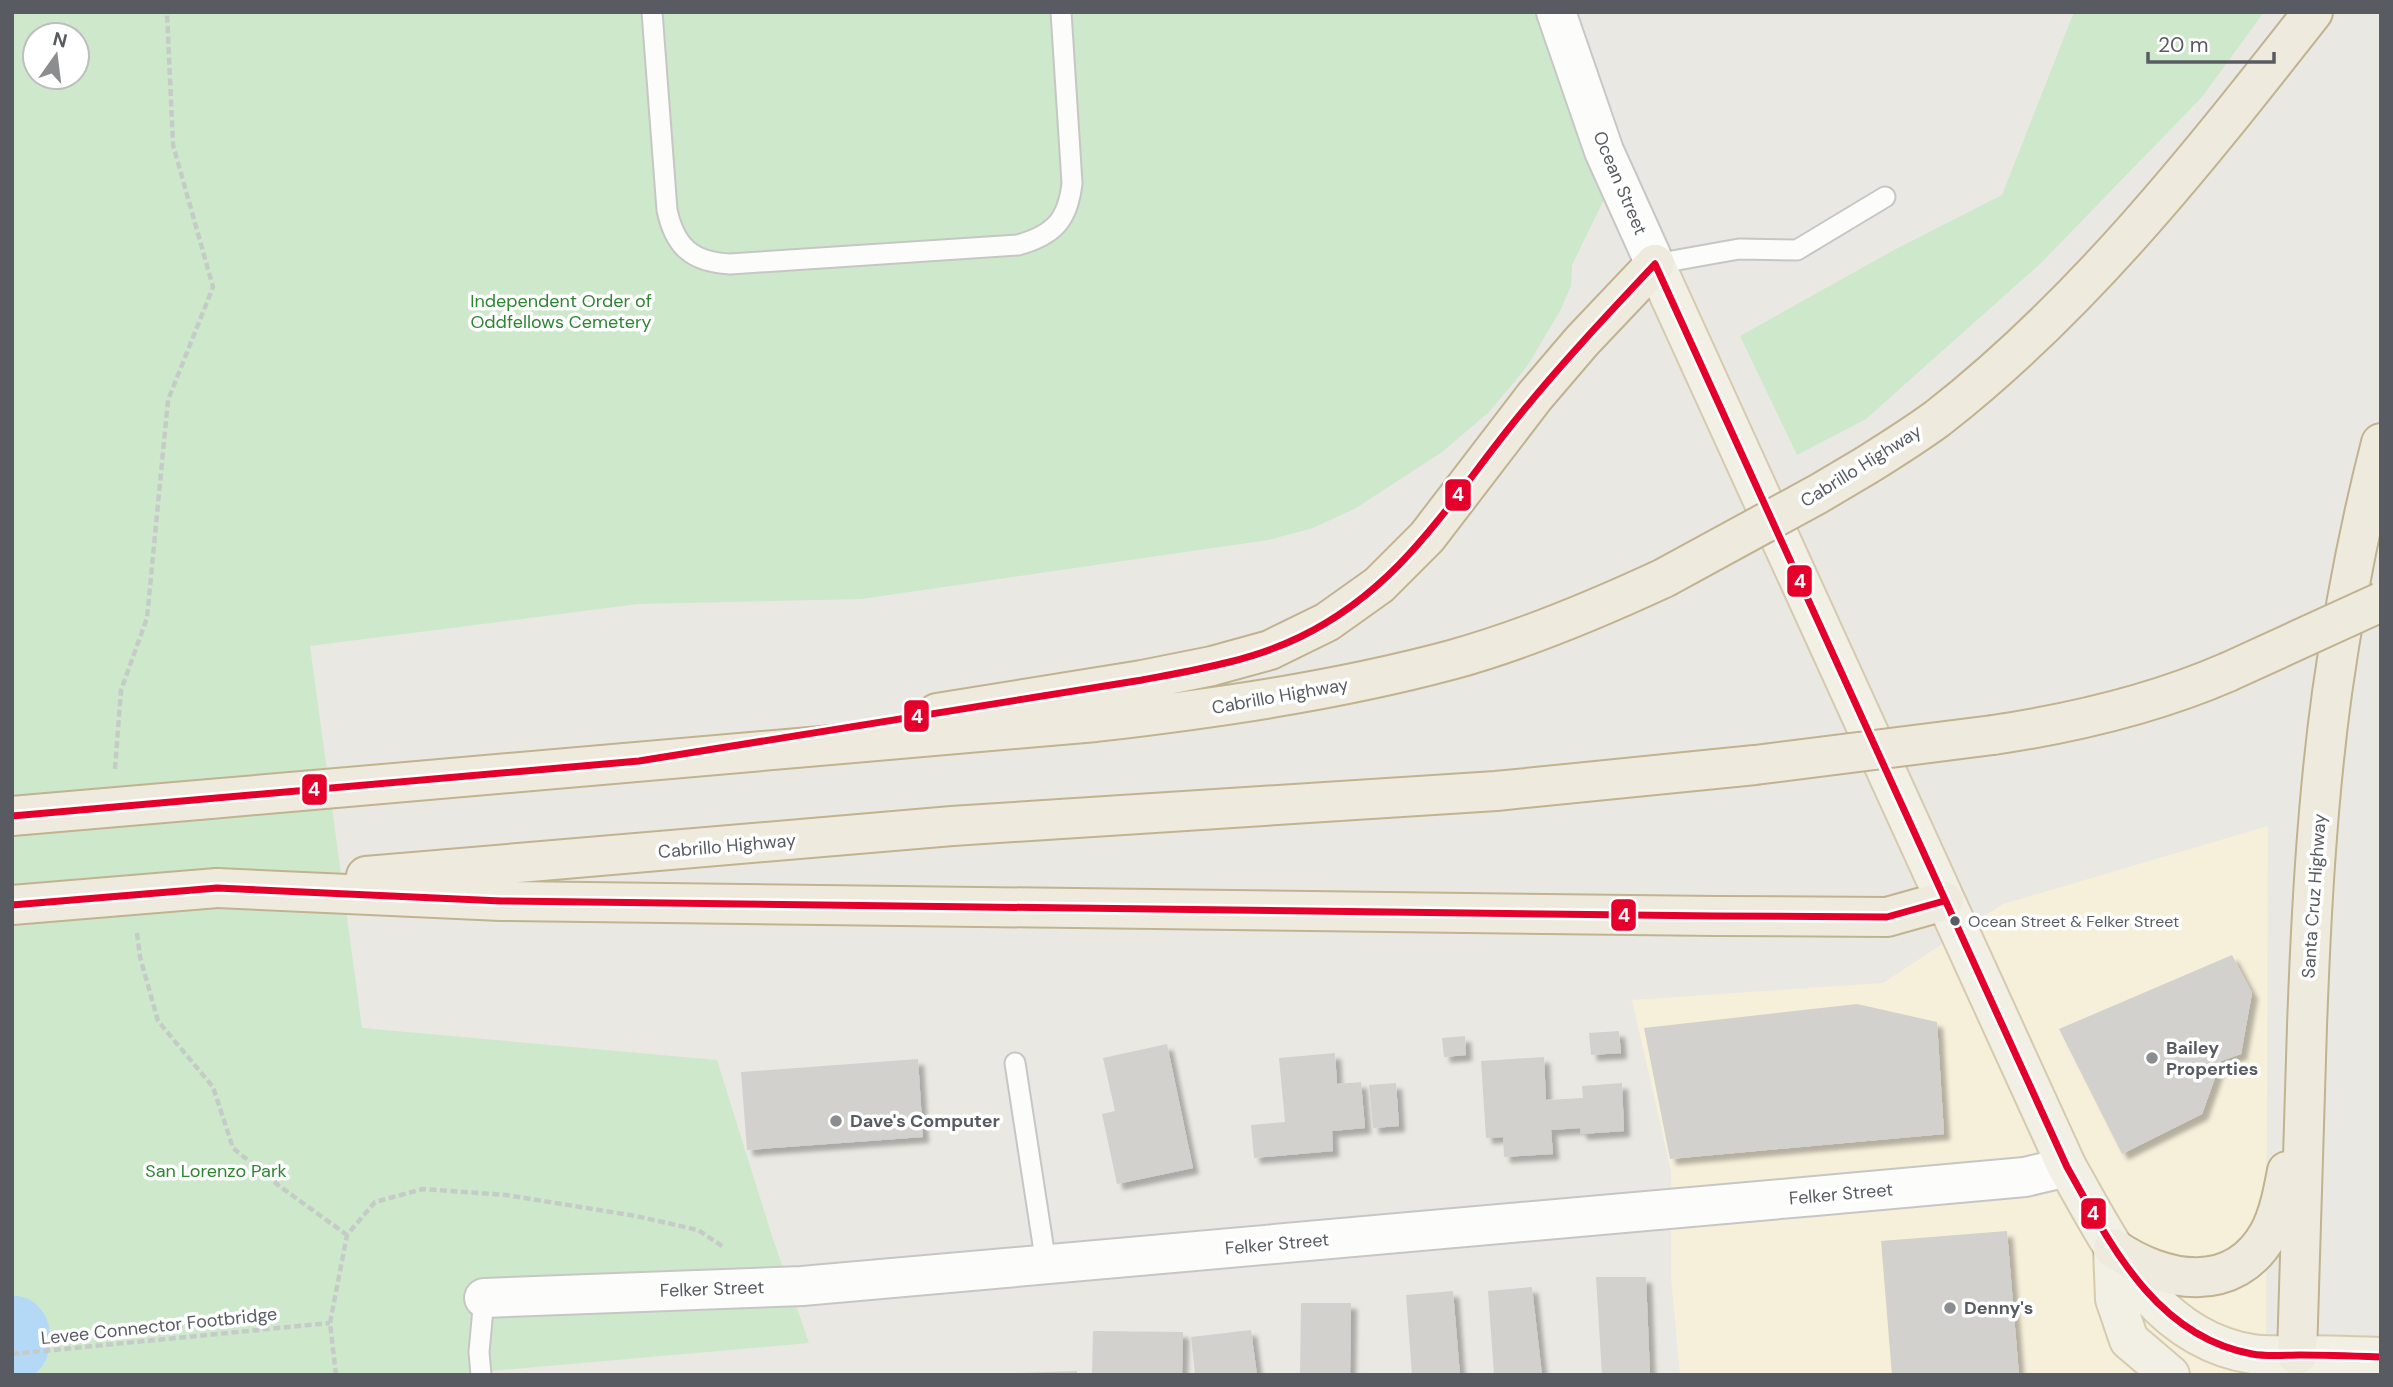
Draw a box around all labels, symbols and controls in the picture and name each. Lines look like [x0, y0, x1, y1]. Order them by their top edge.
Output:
north arrow [21, 21, 91, 91]
scale bar [2148, 21, 2274, 65]
text: N [50, 26, 70, 54]
text: 20 m [2158, 31, 2209, 59]
street label: Ocean Street [1587, 128, 1653, 238]
park label: Independent Order of Oddfellows Cemetery [470, 289, 652, 334]
street label: Cabrillo Highway [1796, 419, 1926, 513]
line badge: 4 [1444, 478, 1472, 512]
text: 4 [1452, 482, 1464, 507]
line badge: 4 [1786, 564, 1813, 598]
text: 4 [1794, 569, 1806, 594]
street label: Cabrillo Highway [1210, 672, 1350, 720]
line badge: 4 [903, 699, 930, 733]
text: 4 [911, 704, 923, 729]
line badge: 4 [301, 773, 328, 806]
text: 4 [308, 777, 320, 802]
street label: Santa Cruz Highway [2296, 813, 2332, 979]
street label: Cabrillo Highway [657, 828, 797, 864]
line badge: 4 [1610, 898, 1637, 932]
text: 4 [1618, 903, 1630, 928]
place label: Ocean Street & Felker Street [1968, 911, 2179, 932]
marker: Ocean Street & Felker Street [1948, 914, 1962, 928]
place label: Bailey Properties [2166, 1036, 2258, 1081]
marker: Bailey Properties [2144, 1050, 2160, 1066]
place label: Dave's Computer [850, 1109, 1000, 1133]
marker: Dave's Computer [828, 1113, 844, 1129]
park label: San Lorenzo Park [145, 1159, 287, 1183]
street label: Felker Street [1788, 1177, 1894, 1211]
line badge: 4 [2080, 1197, 2107, 1230]
text: 4 [2087, 1201, 2099, 1226]
street label: Felker Street [1224, 1227, 1330, 1261]
street label: Felker Street [659, 1275, 765, 1303]
place label: Denny's [1964, 1296, 2033, 1320]
marker: Denny's [1942, 1300, 1958, 1316]
street label: Levee Connector Footbridge [40, 1302, 278, 1350]

